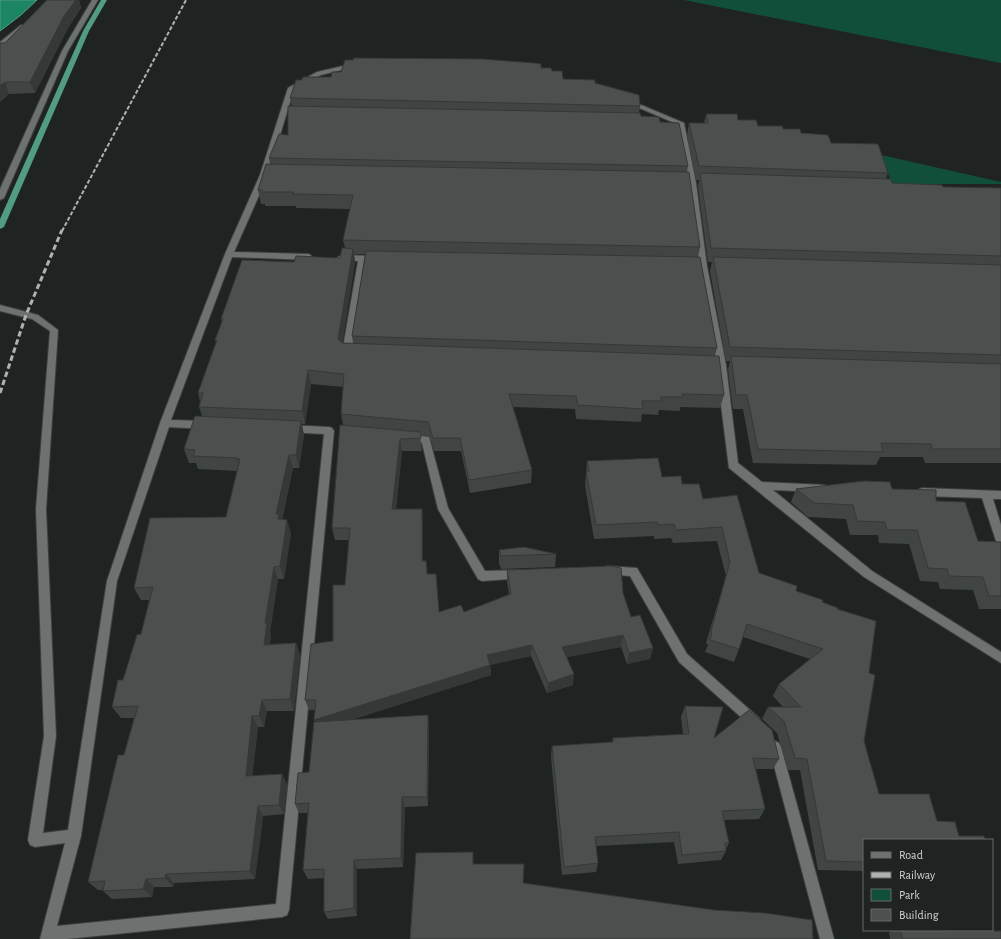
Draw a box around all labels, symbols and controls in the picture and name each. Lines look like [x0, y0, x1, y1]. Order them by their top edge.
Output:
legend [863, 839, 993, 931]
text: Road [899, 849, 923, 861]
text: Railway [899, 869, 935, 882]
text: Park [899, 889, 920, 901]
text: Building [899, 909, 939, 921]

